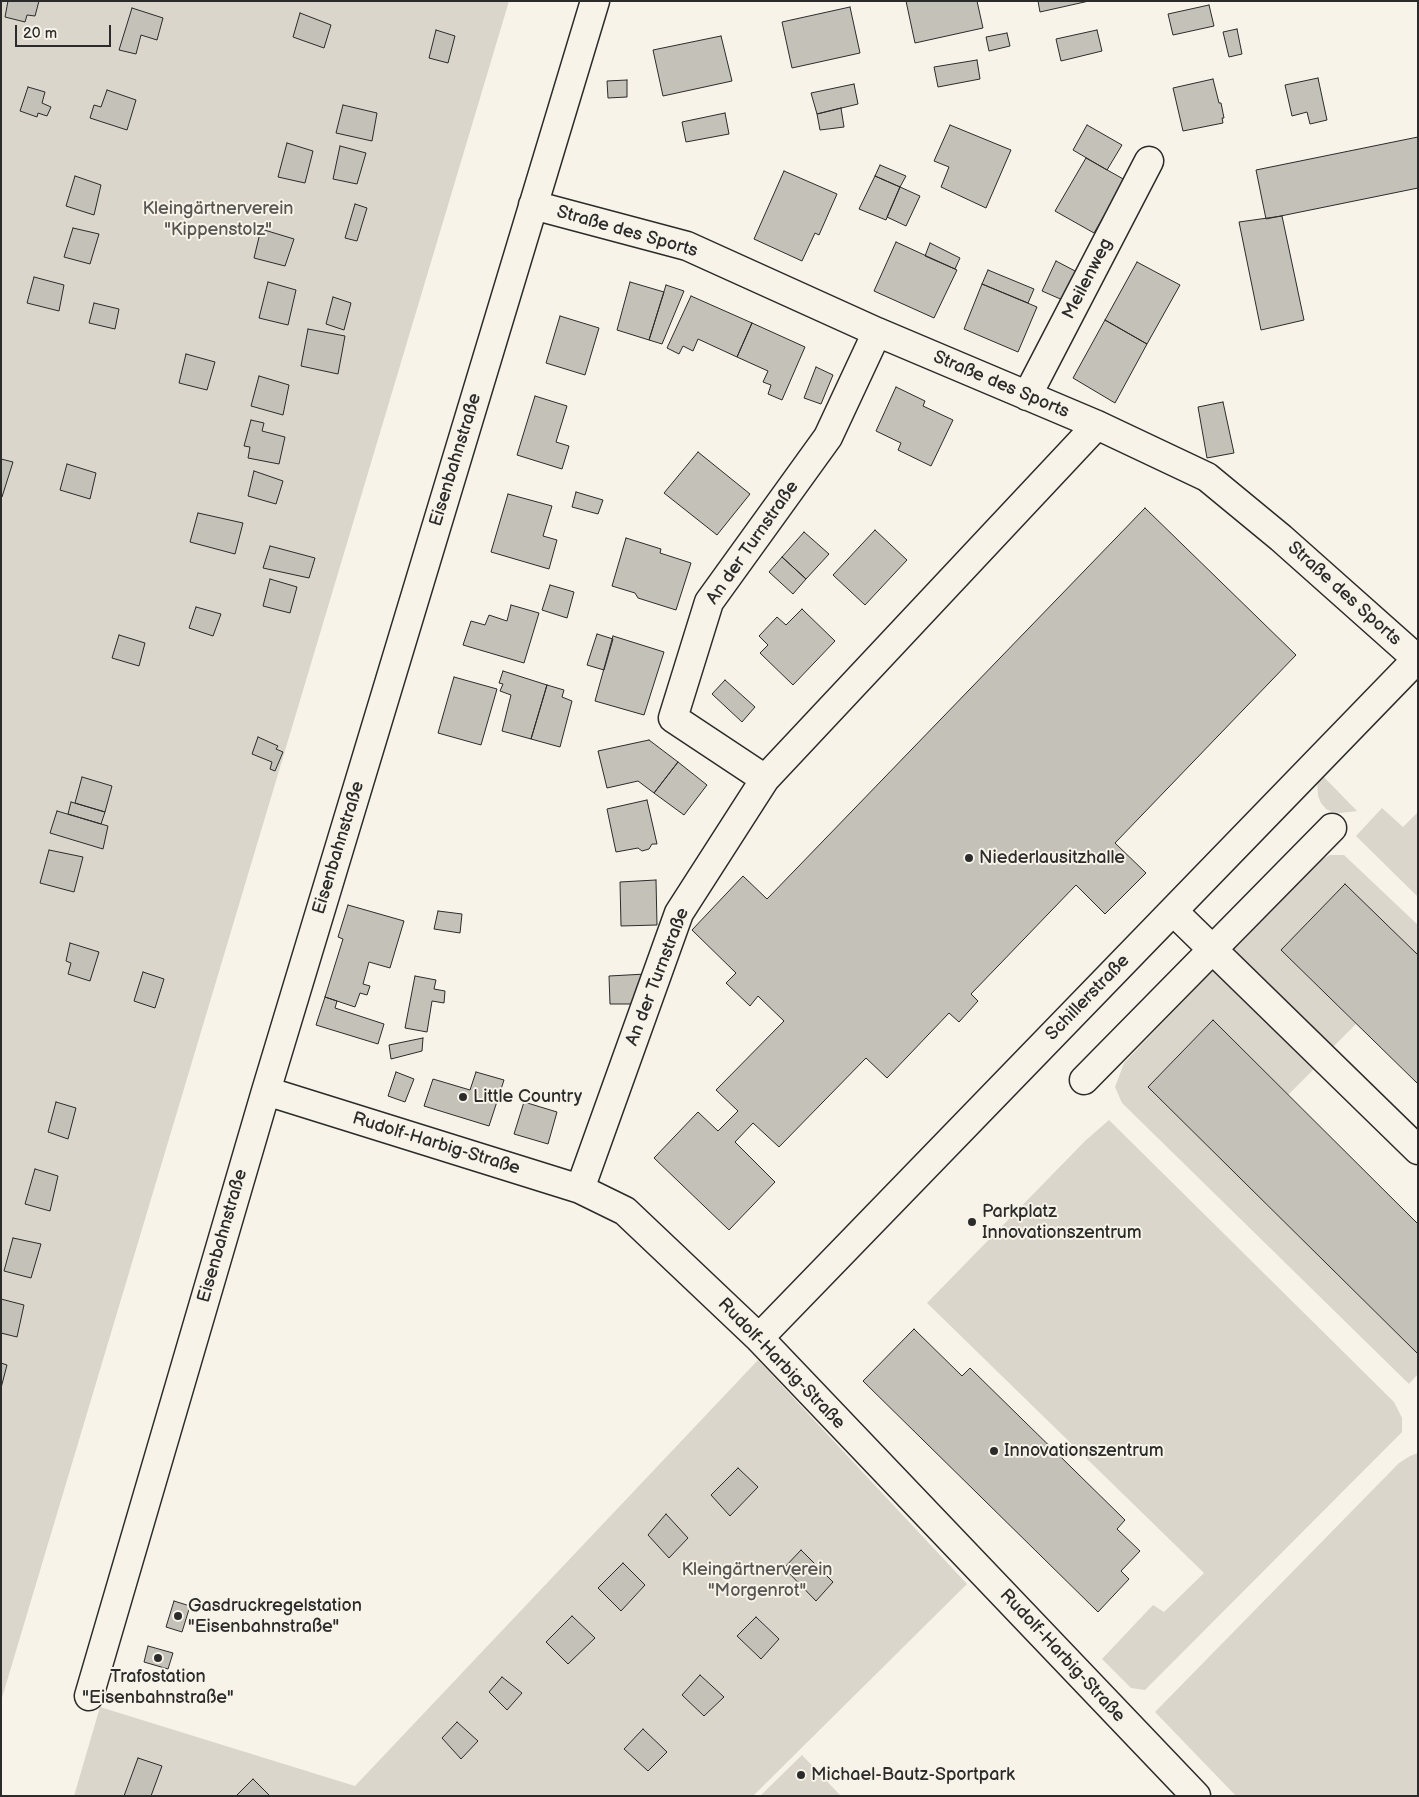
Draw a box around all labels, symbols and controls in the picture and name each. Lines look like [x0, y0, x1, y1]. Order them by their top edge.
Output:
scale bar [18, 15, 114, 47]
text: 20 m [23, 24, 57, 43]
park label: Kleingärtnerverein "Kippenstolz" [143, 198, 293, 240]
street label: Straße des Sports [554, 202, 700, 262]
street label: Meilenweg [1058, 235, 1118, 323]
street label: Straße des Sports [930, 347, 1072, 423]
street label: Eisenbahnstraße [426, 391, 486, 529]
street label: An der Turnstraße [702, 477, 804, 609]
street label: Straße des Sports [1283, 537, 1405, 651]
street label: Eisenbahnstraße [309, 779, 369, 917]
place label: Niederlausitzhalle [979, 847, 1125, 869]
marker: Niederlausitzhalle [963, 852, 975, 864]
street label: An der Turnstraße [622, 905, 694, 1049]
street label: Schillerstraße [1042, 951, 1134, 1045]
place label: Little Country [473, 1086, 582, 1108]
marker: Little Country [457, 1091, 469, 1103]
street label: Rudolf-Harbig-Straße [350, 1108, 522, 1180]
street label: Eisenbahnstraße [194, 1167, 252, 1305]
place label: Parkplatz Innovationszentrum [982, 1201, 1142, 1244]
marker: Parkplatz Innovationszentrum [966, 1216, 978, 1228]
street label: Rudolf-Harbig-Straße [713, 1294, 849, 1434]
place label: Innovationszentrum [1004, 1440, 1164, 1462]
marker: Innovationszentrum [988, 1445, 1000, 1457]
park label: Kleingärtnerverein "Morgenrot" [682, 1559, 832, 1602]
street label: Rudolf-Harbig-Straße [995, 1585, 1129, 1727]
place label: Gasdruckregelstation "Eisenbahnstraße" [188, 1595, 362, 1638]
marker: Gasdruckregelstation "Eisenbahnstraße" [172, 1610, 184, 1622]
marker: Trafostation "Eisenbahnstraße" [152, 1652, 164, 1664]
place label: Trafostation "Eisenbahnstraße" [82, 1666, 234, 1708]
place label: Michael-Bautz-Sportpark [811, 1764, 1015, 1786]
marker: Michael-Bautz-Sportpark [795, 1769, 807, 1781]

